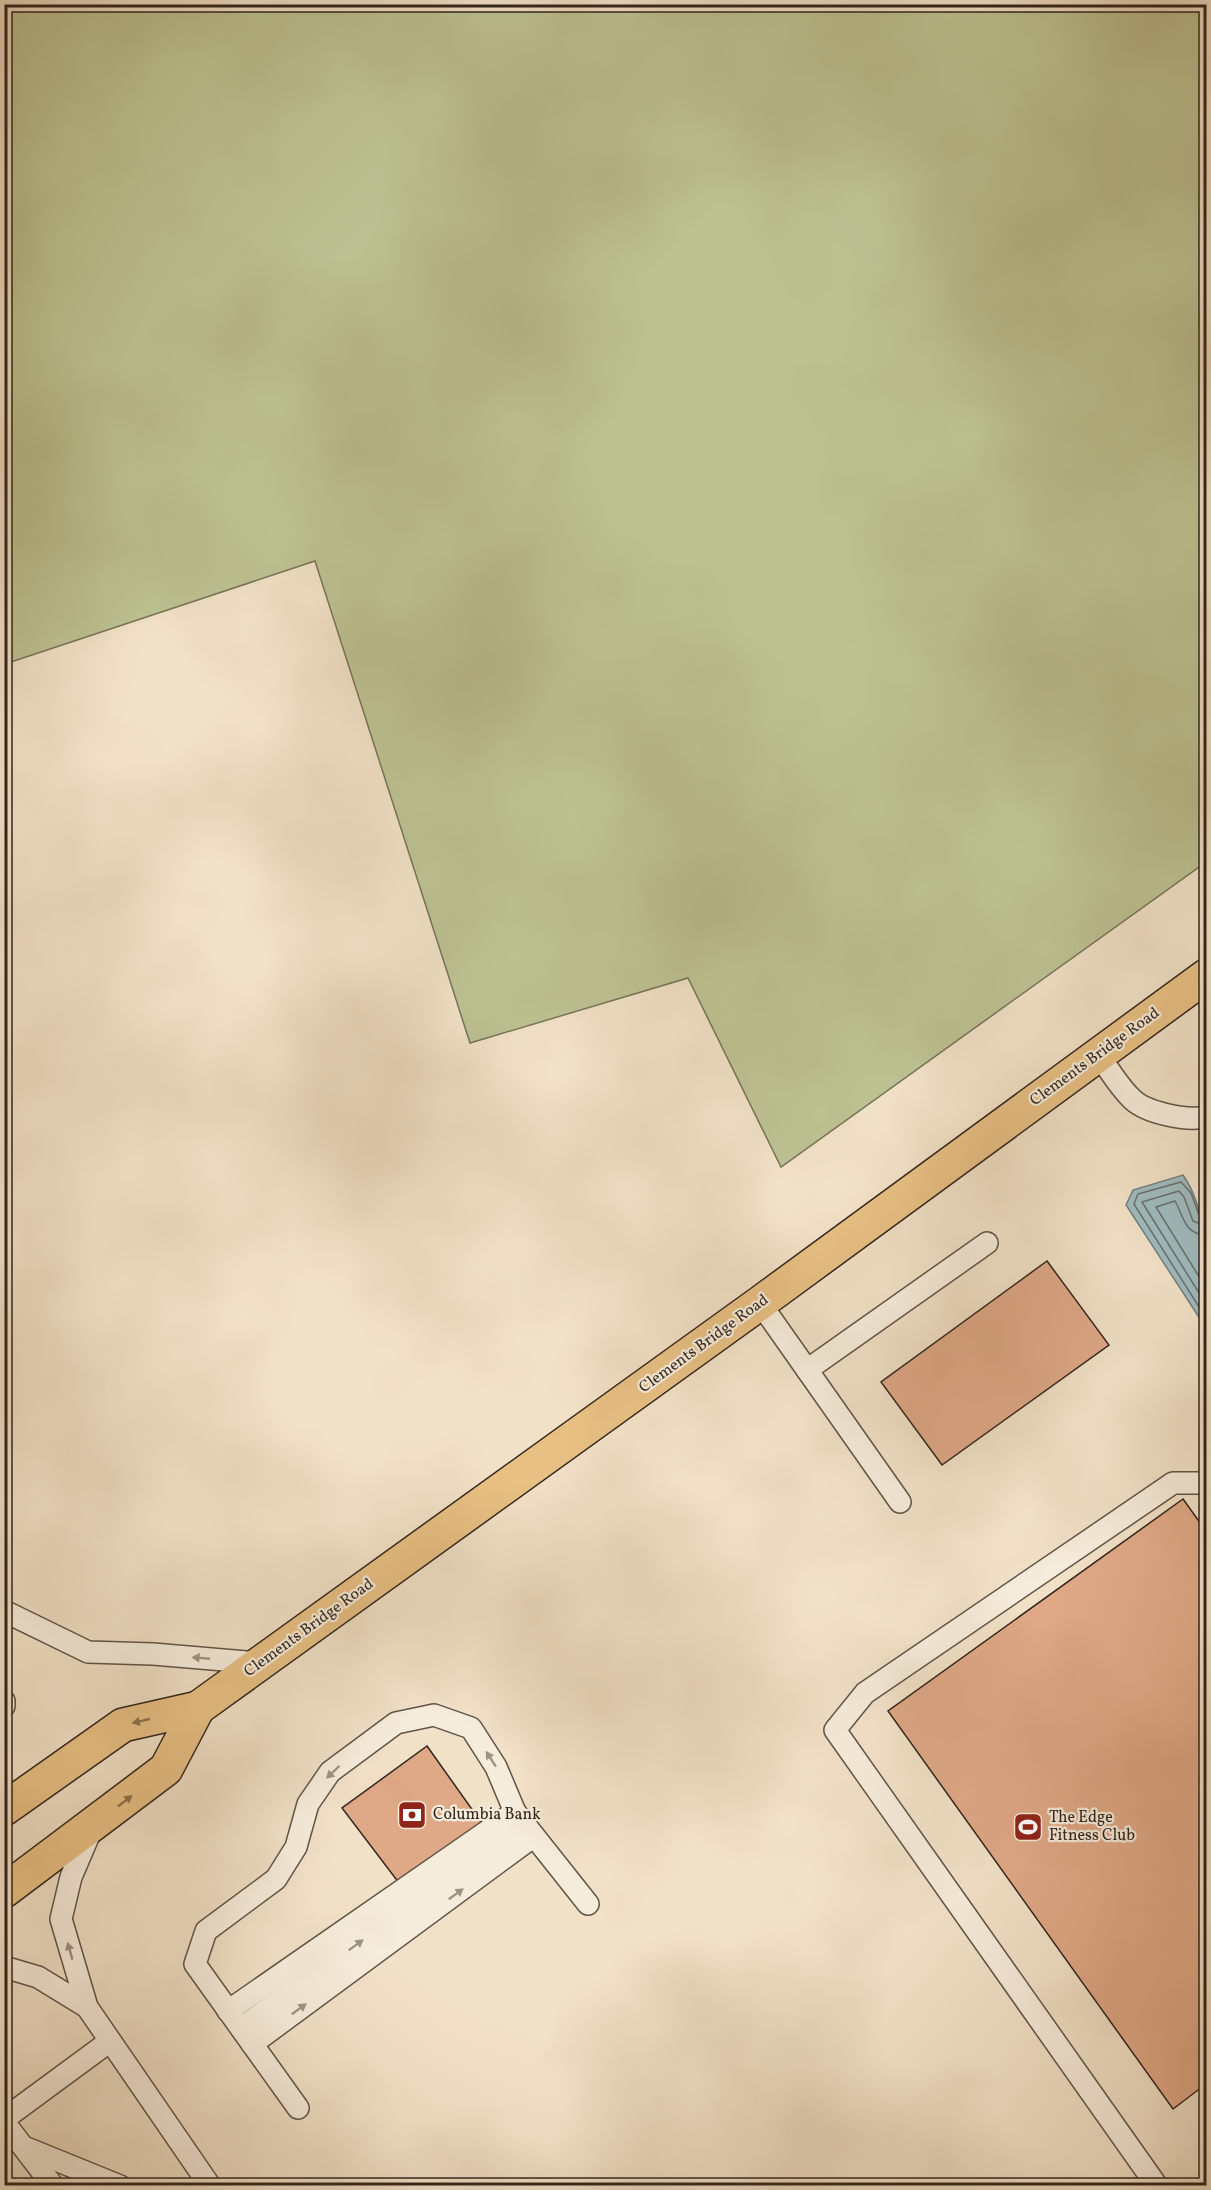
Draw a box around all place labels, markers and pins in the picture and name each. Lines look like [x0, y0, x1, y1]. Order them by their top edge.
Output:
bank icon: Columbia Bank [396, 1799, 428, 1831]
place label: Columbia Bank [433, 1804, 541, 1826]
place label: The Edge Fitness Club [1049, 1807, 1135, 1847]
sports icon: The Edge Fitness Club [1012, 1811, 1044, 1843]

